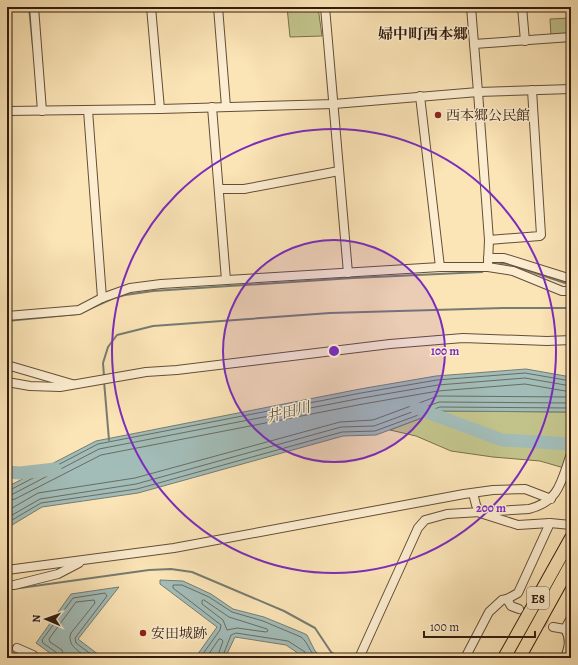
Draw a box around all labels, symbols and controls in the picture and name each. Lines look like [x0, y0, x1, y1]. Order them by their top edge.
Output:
district label: 婦中町西本郷 [378, 24, 468, 44]
place label: 西本郷公民館 [446, 106, 530, 125]
marker: 西本郷公民館 [433, 110, 443, 120]
text: 100 m [431, 343, 459, 359]
centre of rings [327, 344, 341, 358]
water label: 井田川 [264, 396, 314, 427]
text: 200 m [476, 500, 506, 516]
road number: E8 [527, 587, 549, 609]
north arrow [26, 599, 66, 639]
scale bar [424, 613, 535, 639]
text: N [29, 614, 44, 623]
text: 100 m [430, 619, 459, 635]
place label: 安田城跡 [151, 624, 207, 643]
marker: 安田城跡 [138, 628, 148, 638]

